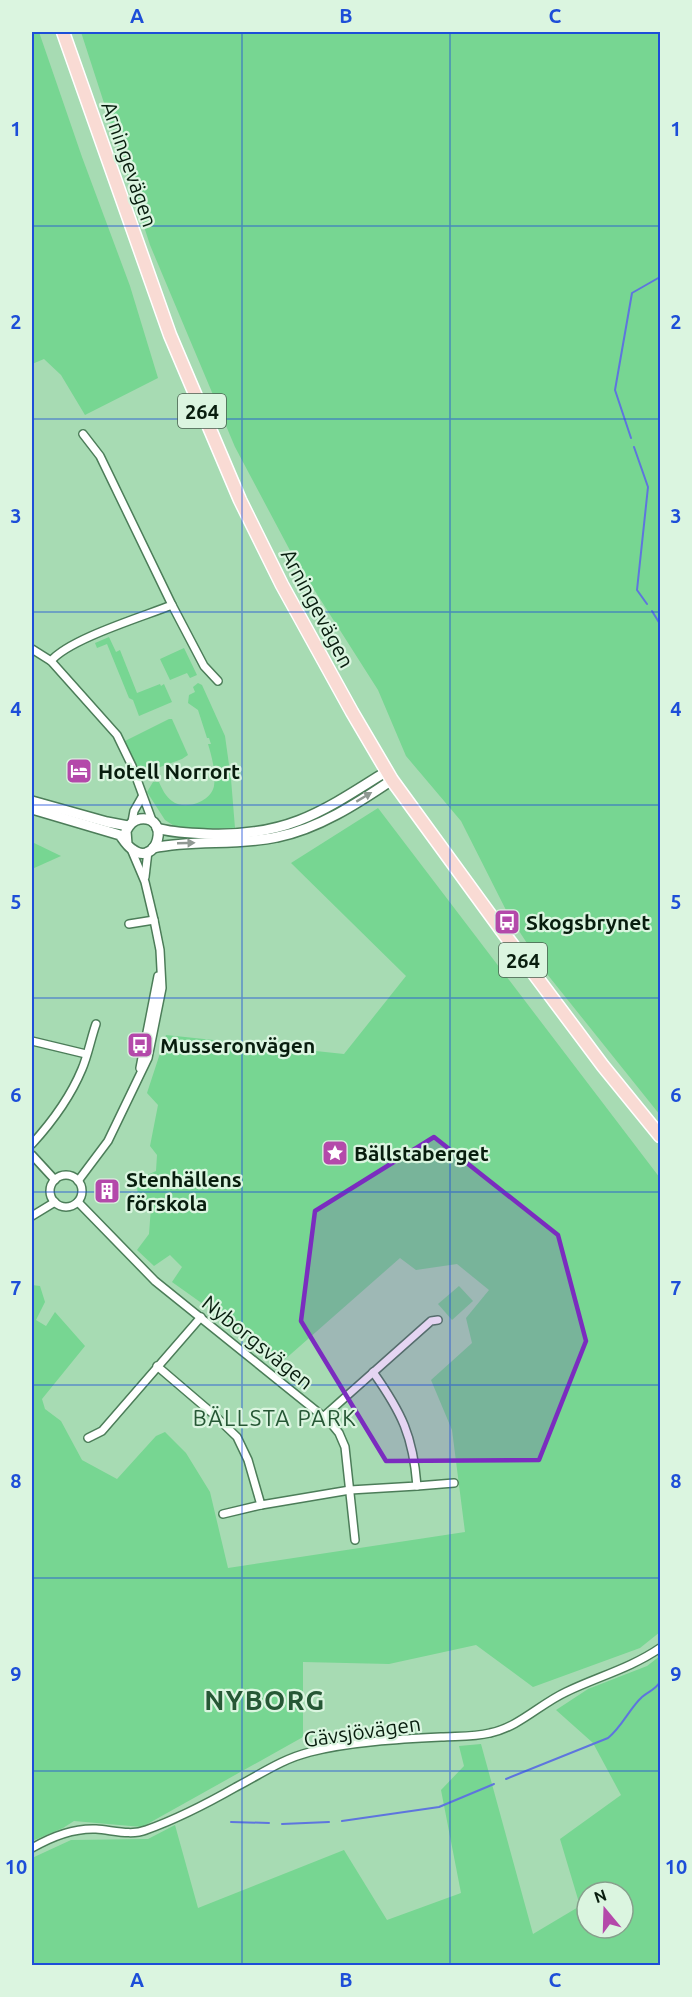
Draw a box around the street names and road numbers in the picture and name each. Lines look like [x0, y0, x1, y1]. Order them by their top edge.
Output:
street label: Arningevägen [97, 98, 163, 230]
road number: 264 [178, 394, 226, 428]
street label: Arningevägen [277, 545, 359, 671]
road number: 264 [499, 943, 547, 977]
street label: Nyborgsvägen [198, 1290, 318, 1394]
street label: Gävsjövägen [302, 1711, 422, 1751]

